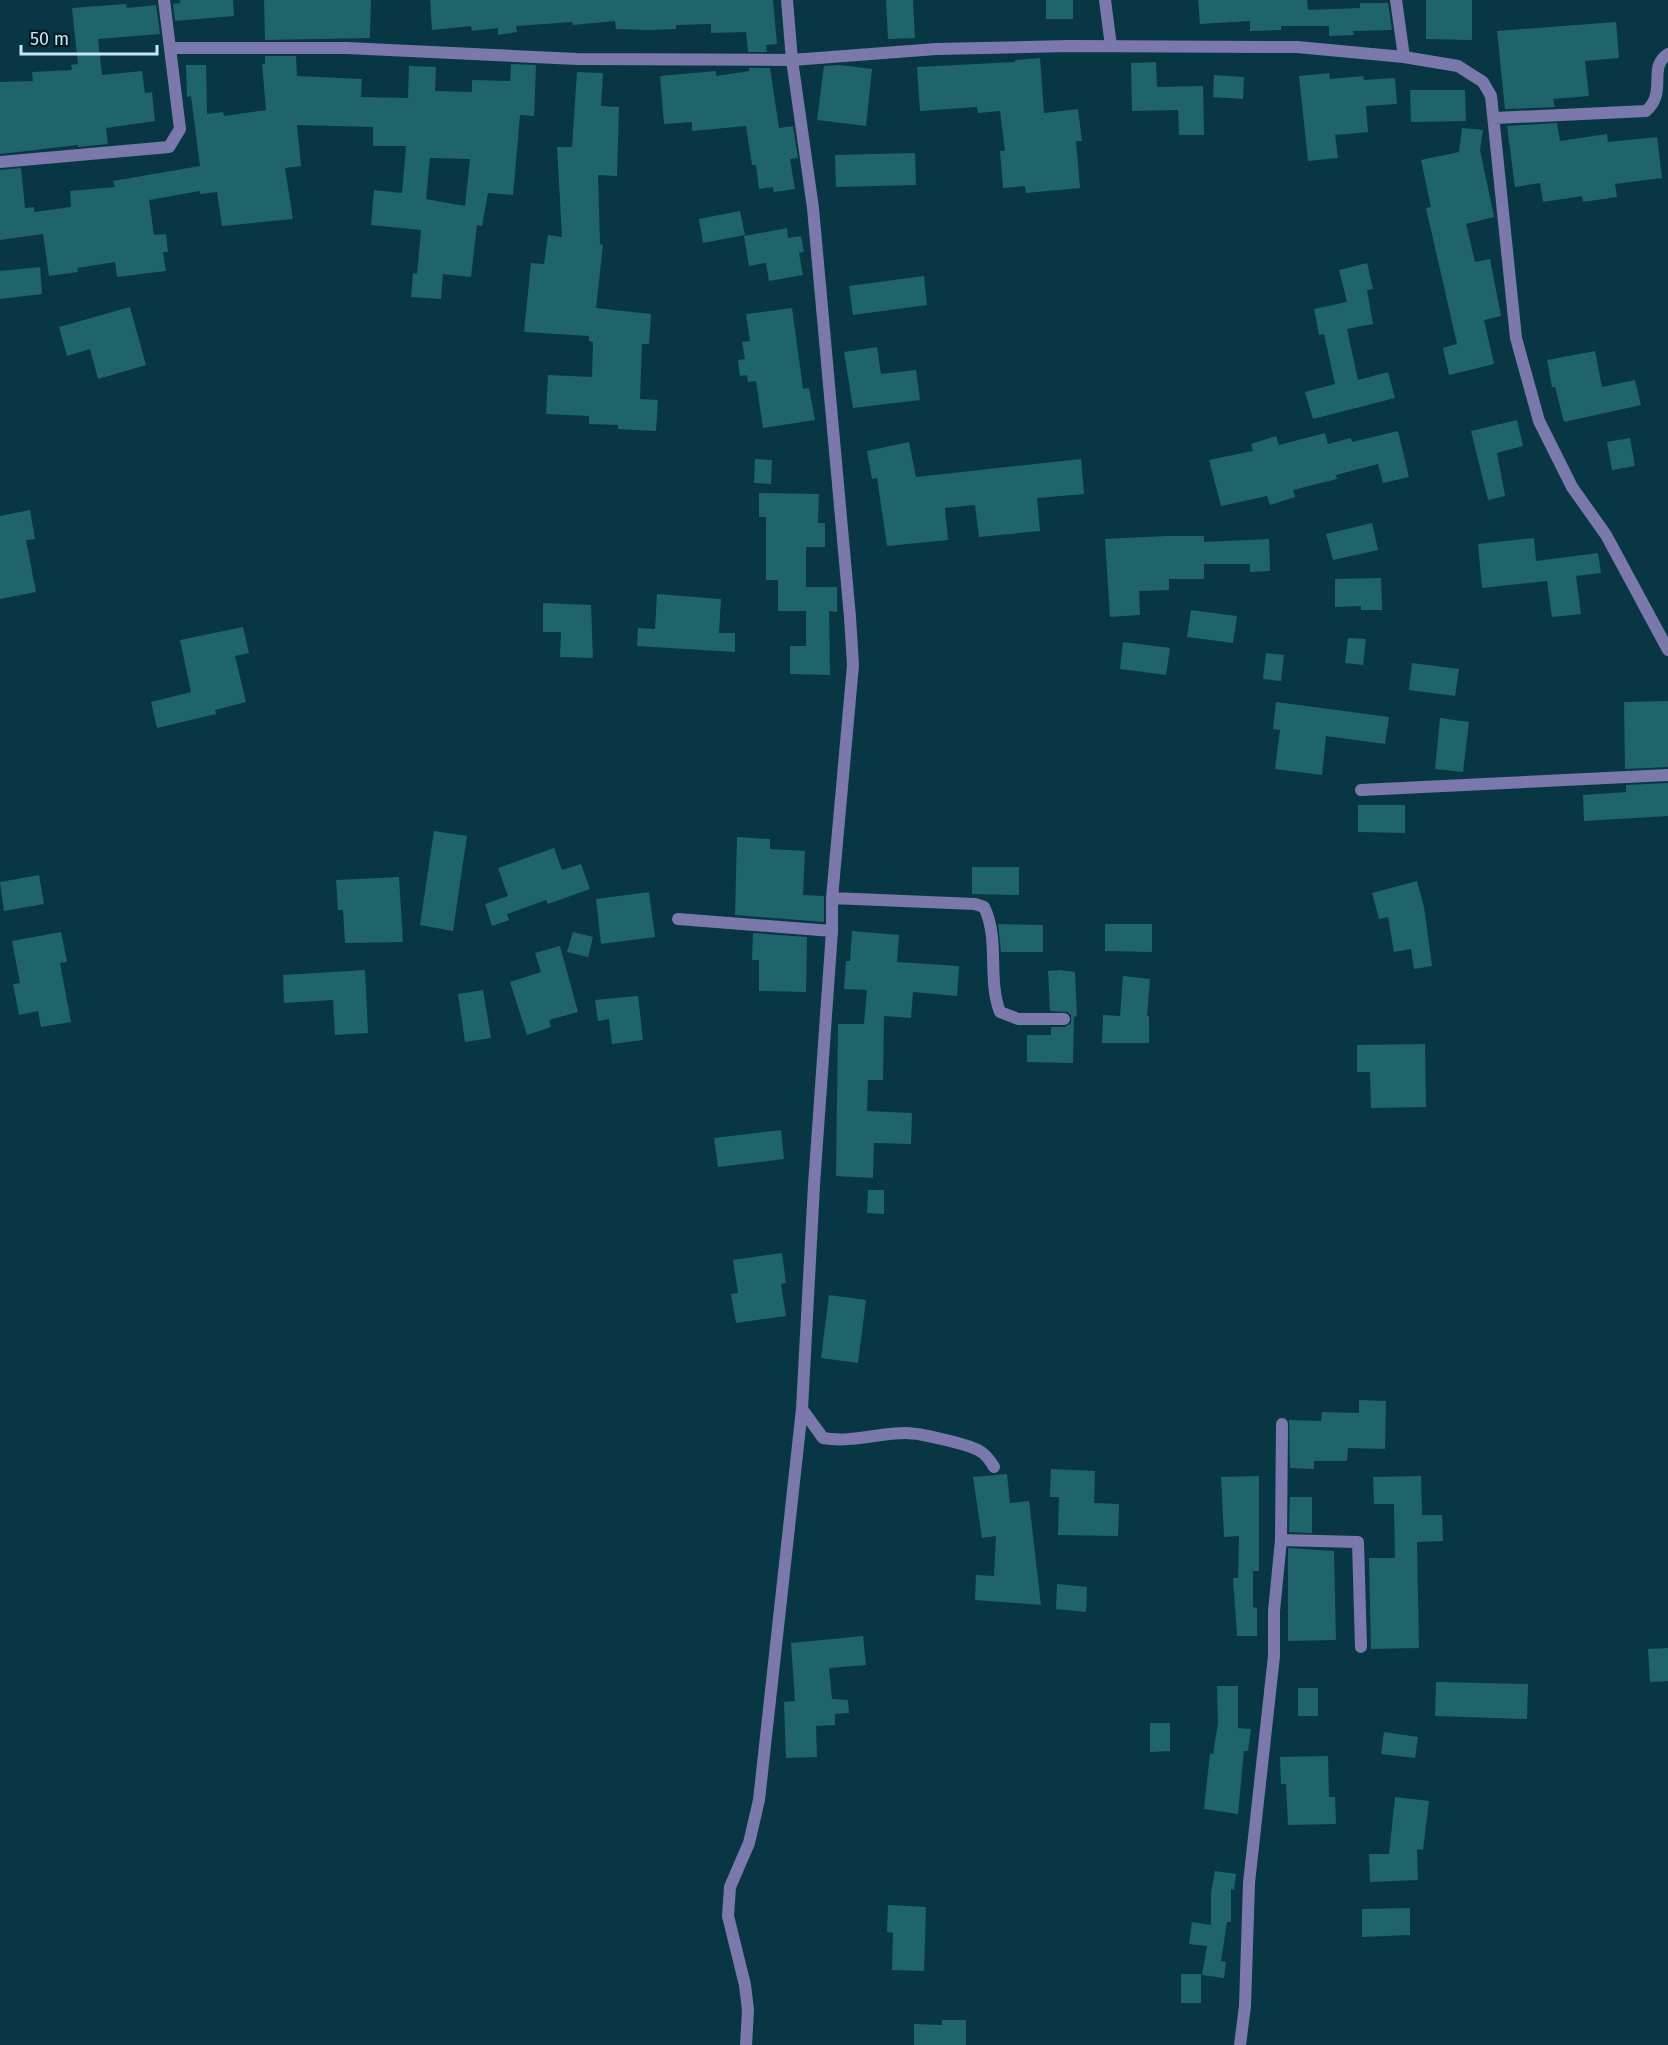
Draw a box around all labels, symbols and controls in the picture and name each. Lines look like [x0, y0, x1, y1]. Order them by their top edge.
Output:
scale bar [21, 18, 158, 56]
text: 50 m [30, 28, 69, 50]

